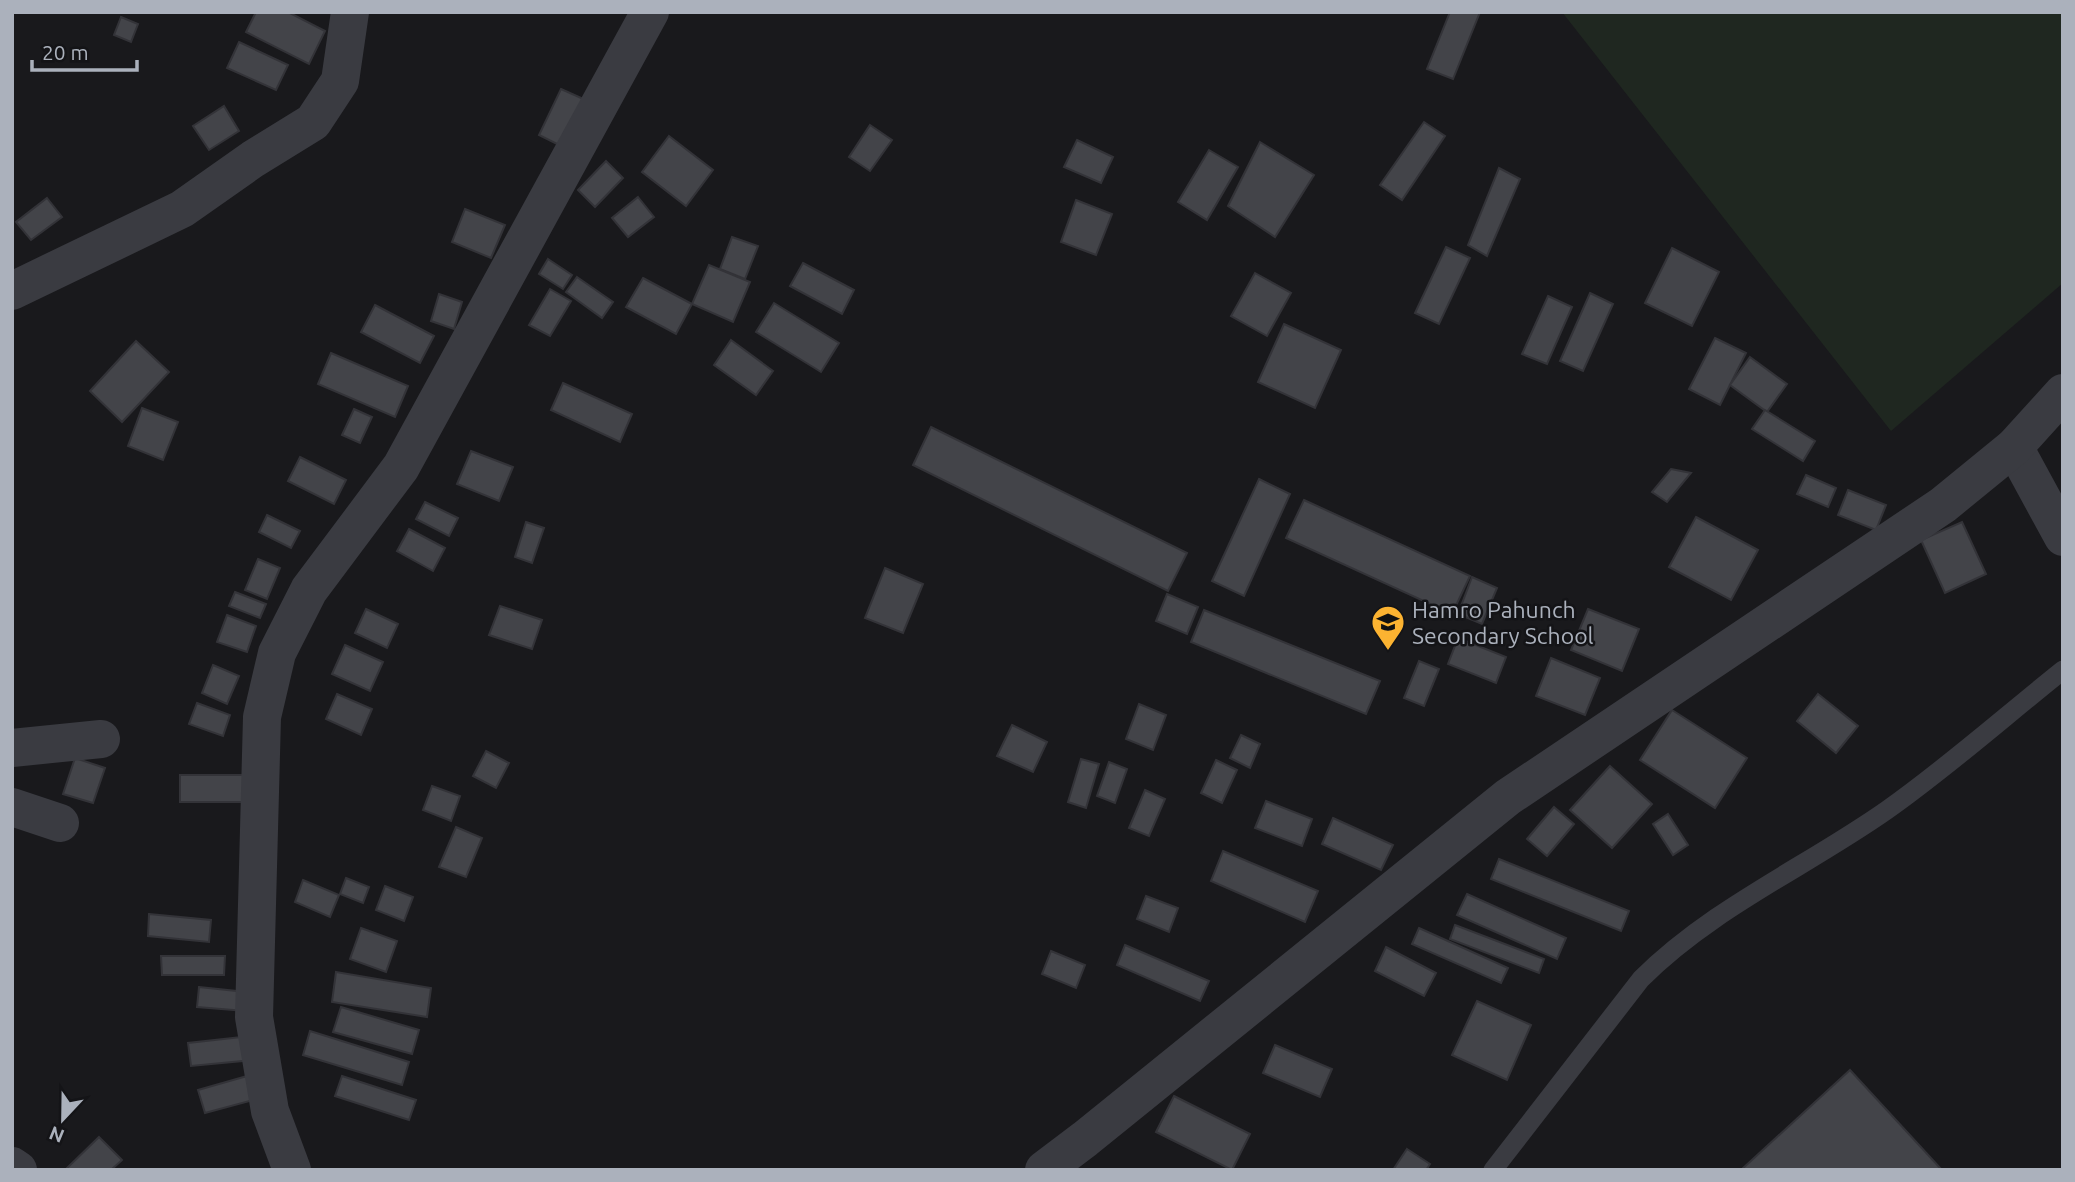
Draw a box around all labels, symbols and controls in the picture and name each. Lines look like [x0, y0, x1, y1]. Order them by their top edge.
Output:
scale bar [32, 28, 136, 72]
text: 20 m [42, 40, 89, 64]
place label: Hamro Pahunch Secondary School [1412, 597, 1594, 648]
school or university icon: Hamro Pahunch Secondary School [1369, 603, 1407, 652]
north arrow [28, 1084, 98, 1154]
text: N [46, 1122, 67, 1148]

